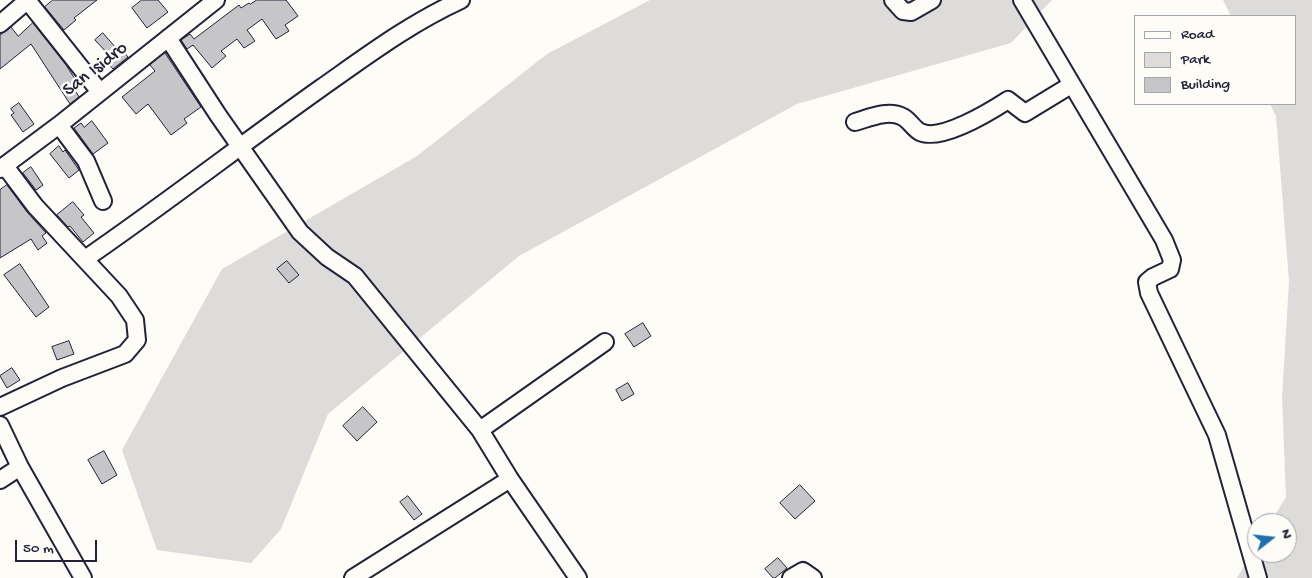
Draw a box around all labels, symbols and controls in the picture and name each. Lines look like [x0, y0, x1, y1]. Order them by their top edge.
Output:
legend [1134, 15, 1297, 105]
text: Road [1181, 26, 1214, 44]
street label: San Isidro [59, 38, 133, 102]
text: Park [1181, 51, 1210, 69]
text: Building [1181, 76, 1230, 94]
north arrow [1247, 513, 1297, 563]
text: N [1277, 527, 1295, 541]
scale bar [18, 530, 100, 562]
text: 50 m [23, 540, 54, 558]

